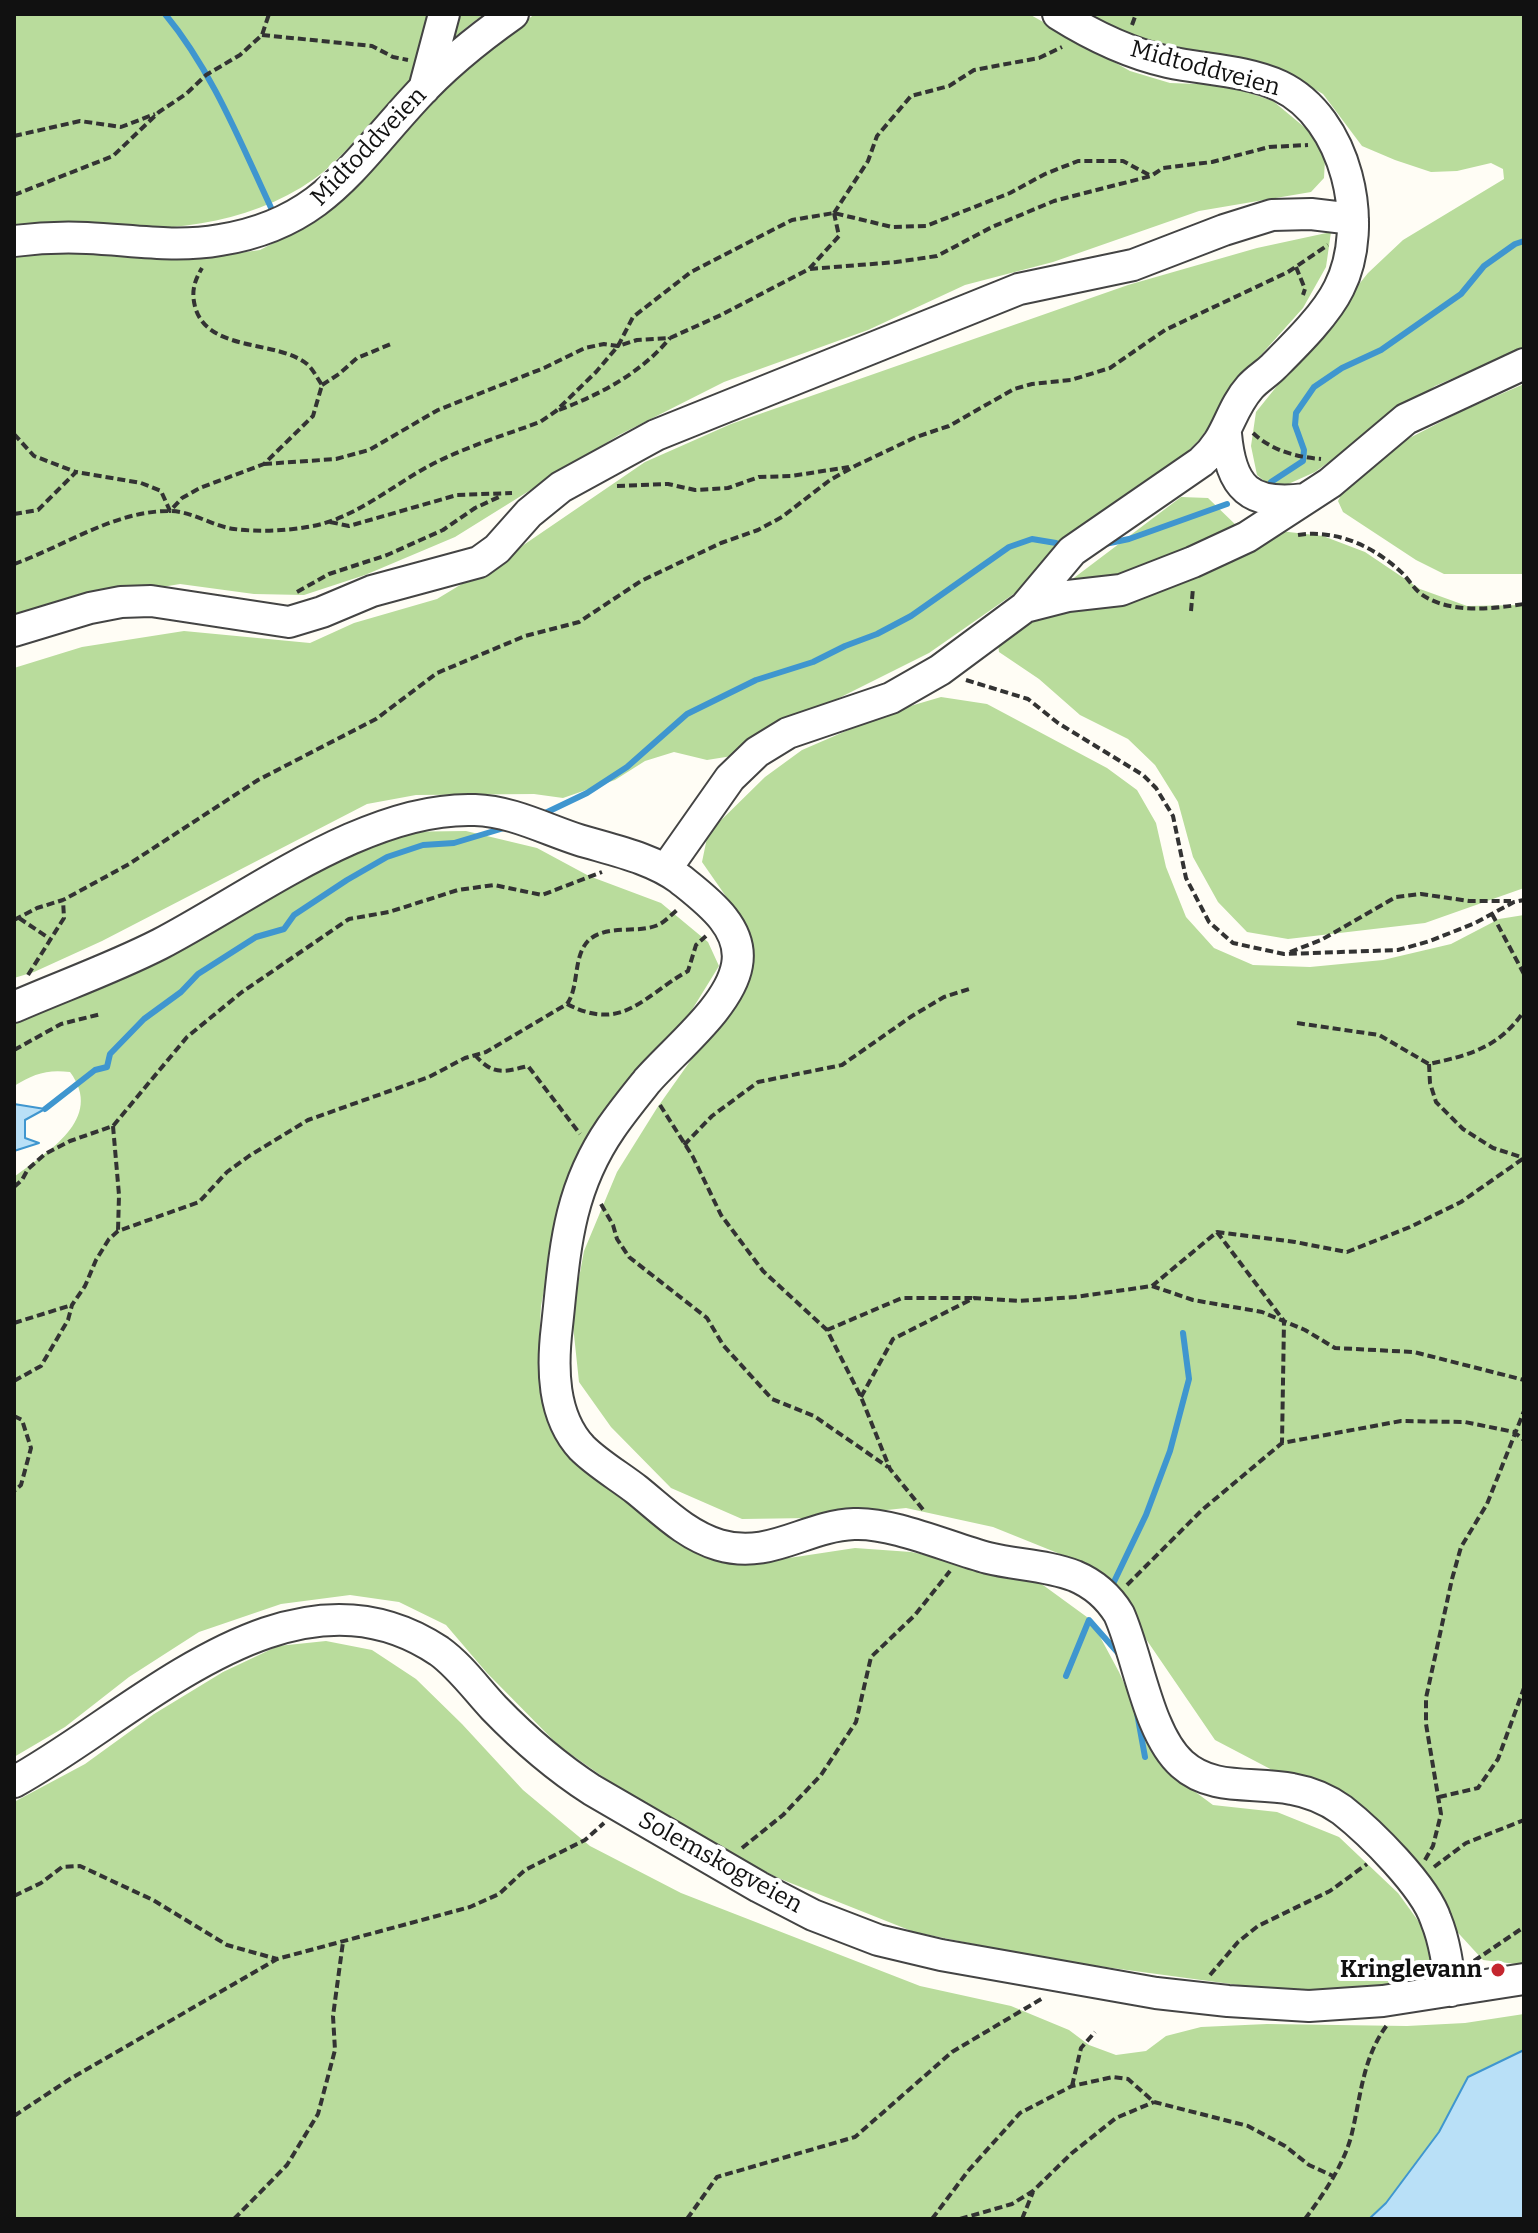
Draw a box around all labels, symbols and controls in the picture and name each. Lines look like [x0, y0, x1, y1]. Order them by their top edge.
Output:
street label: Midtoddveien [1127, 35, 1283, 103]
street label: Midtoddveien [305, 82, 433, 212]
street label: Solemskogveien [633, 1806, 807, 1920]
place label: Kringlevann [1340, 1956, 1482, 1984]
marker: Kringlevann [1489, 1961, 1507, 1979]

